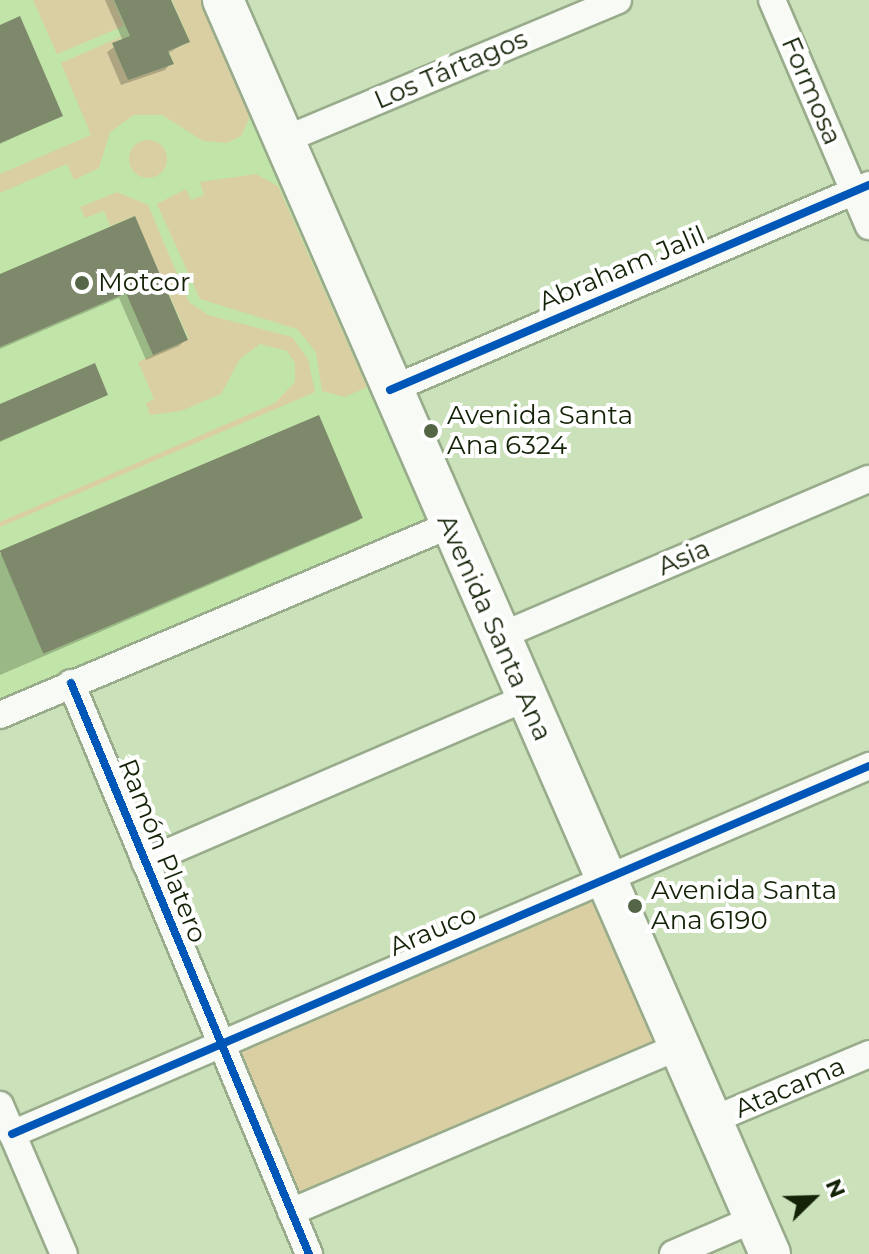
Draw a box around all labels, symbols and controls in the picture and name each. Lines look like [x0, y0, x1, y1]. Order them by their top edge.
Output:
street label: Los Tártagos [370, 24, 532, 116]
street label: Formosa [774, 32, 848, 150]
street label: Abraham Jalil [534, 220, 710, 318]
place label: Motcor [98, 267, 190, 299]
marker: Motcor [73, 274, 91, 292]
place label: Avenida Santa Ana 6324 [447, 400, 633, 462]
marker: Avenida Santa Ana 6324 [422, 422, 440, 440]
street label: Avenida Santa Ana [430, 510, 558, 746]
street label: Asia [653, 533, 715, 583]
street label: Ramón Platero [111, 755, 213, 947]
place label: Avenida Santa Ana 6190 [651, 875, 837, 936]
marker: Avenida Santa Ana 6190 [626, 897, 644, 915]
street label: Arauco [385, 899, 481, 963]
street label: Atacama [730, 1051, 850, 1125]
north arrow [773, 1158, 853, 1238]
text: N [820, 1175, 851, 1202]

